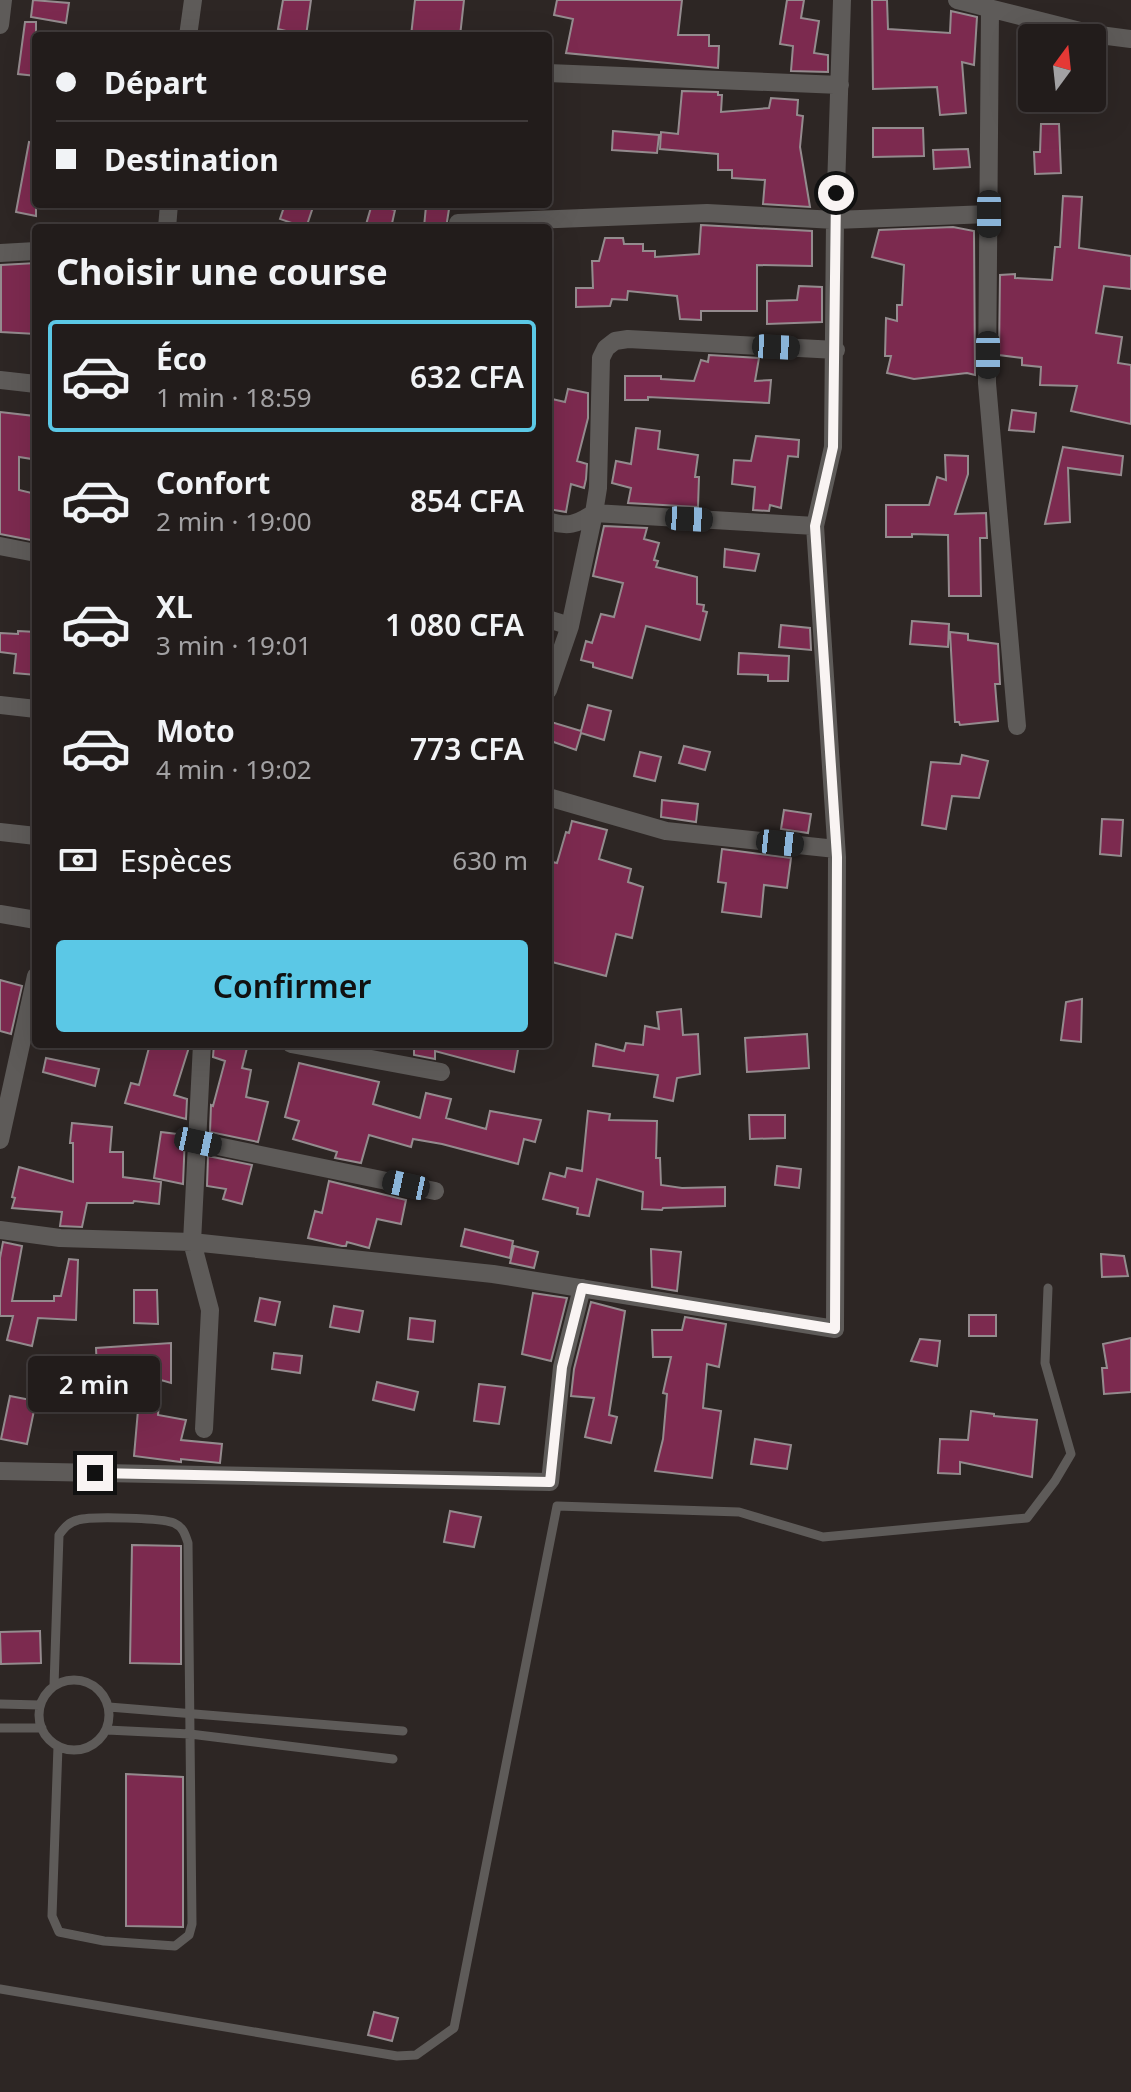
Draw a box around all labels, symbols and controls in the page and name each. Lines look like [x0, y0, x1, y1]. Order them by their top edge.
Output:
north arrow [1018, 24, 1106, 112]
map controls [1018, 24, 1106, 112]
text: Départ [104, 62, 207, 103]
text: Destination [104, 139, 279, 180]
route start [818, 175, 854, 211]
car [977, 190, 1001, 238]
text: Choisir une course [56, 247, 388, 296]
car [976, 331, 1000, 379]
car [751, 334, 801, 360]
text: Éco [156, 338, 207, 379]
icon: car [60, 340, 132, 412]
text: 632 CFA [410, 356, 524, 397]
text: 1 min · 18:59 [156, 379, 312, 415]
text: Confort [156, 462, 270, 503]
icon: car [60, 464, 132, 536]
text: 854 CFA [410, 480, 524, 521]
text: 2 min · 19:00 [156, 503, 312, 539]
car [664, 506, 714, 532]
text: XL [156, 586, 193, 627]
icon: car [60, 588, 132, 660]
text: 1 080 CFA [385, 604, 524, 645]
text: 3 min · 19:01 [156, 627, 312, 663]
text: Moto [156, 710, 235, 751]
icon: car [60, 712, 132, 784]
text: 773 CFA [410, 728, 524, 769]
text: 4 min · 19:02 [156, 751, 312, 787]
car [755, 829, 805, 857]
icon: cash [56, 838, 100, 882]
text: Espèces [120, 840, 232, 881]
text: 630 m [452, 842, 528, 878]
button: Confirmer [56, 940, 528, 1032]
car [172, 1125, 224, 1159]
car [380, 1168, 432, 1202]
callout: 2 min [29, 1357, 161, 1413]
text: 2 min [59, 1366, 129, 1402]
route end [77, 1455, 113, 1491]

